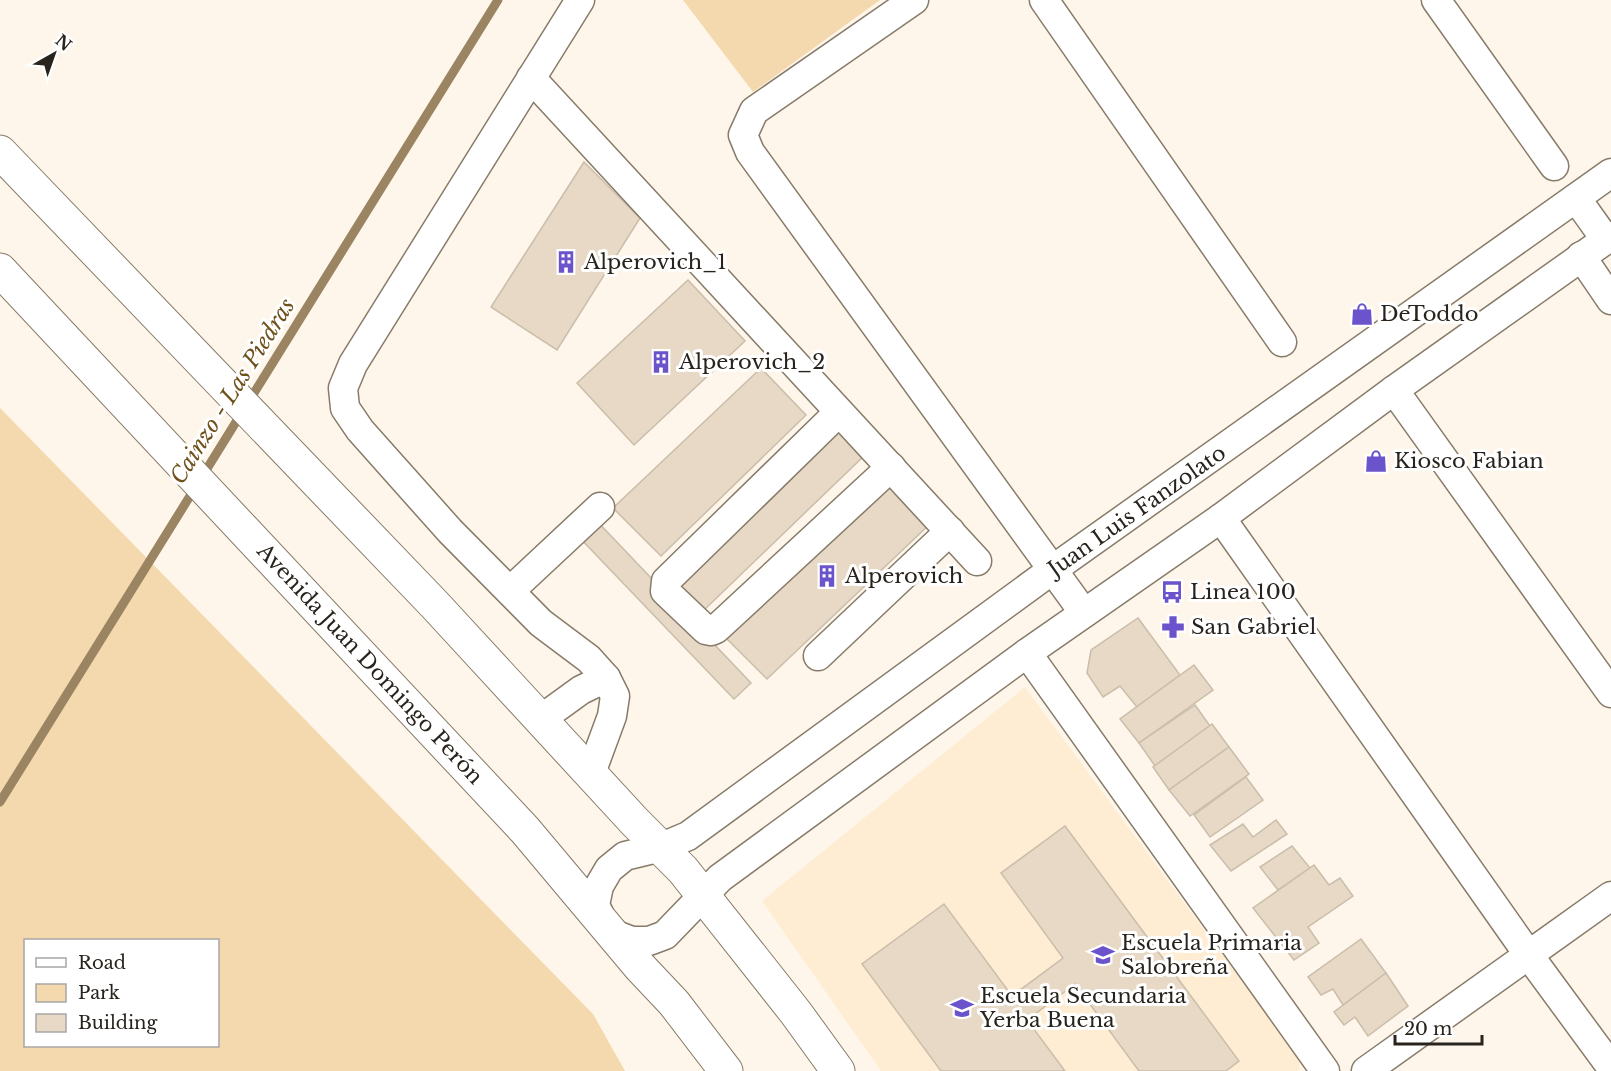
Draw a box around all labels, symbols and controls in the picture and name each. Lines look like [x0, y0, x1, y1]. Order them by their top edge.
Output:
north arrow [24, 24, 84, 84]
text: N [51, 30, 76, 55]
building icon: Alperovich_1 [553, 249, 579, 275]
place label: Alperovich_1 [583, 249, 727, 275]
water label: Cainzo - Las Piedras [164, 294, 300, 489]
shop icon: DeToddo [1349, 301, 1375, 327]
place label: DeToddo [1380, 301, 1478, 327]
building icon: Alperovich_2 [648, 349, 674, 375]
place label: Alperovich_2 [678, 349, 825, 375]
street label: Juan Luis Fanzolato [1041, 440, 1231, 584]
shop icon: Kiosco Fabian [1363, 448, 1389, 474]
place label: Kiosco Fabian [1394, 448, 1544, 474]
street label: Avenida Juan Domingo Perón [251, 538, 488, 790]
building icon: Alperovich [814, 563, 840, 589]
place label: Alperovich [844, 563, 963, 589]
bus stop icon: Linea 100 [1159, 579, 1185, 605]
place label: Linea 100 [1190, 579, 1296, 605]
pharmacy icon: San Gabriel [1160, 614, 1186, 640]
place label: San Gabriel [1191, 614, 1317, 640]
place label: Escuela Primaria Salobreña [1121, 930, 1302, 980]
legend [24, 939, 219, 1047]
school or university icon: Escuela Primaria Salobreña [1090, 942, 1116, 968]
text: Road [78, 952, 126, 974]
text: Park [78, 982, 120, 1004]
place label: Escuela Secundaria Yerba Buena [979, 983, 1187, 1033]
school or university icon: Escuela Secundaria Yerba Buena [949, 995, 975, 1021]
scale bar [1395, 1008, 1482, 1046]
text: Building [78, 1012, 157, 1034]
text: 20 m [1404, 1018, 1452, 1040]

